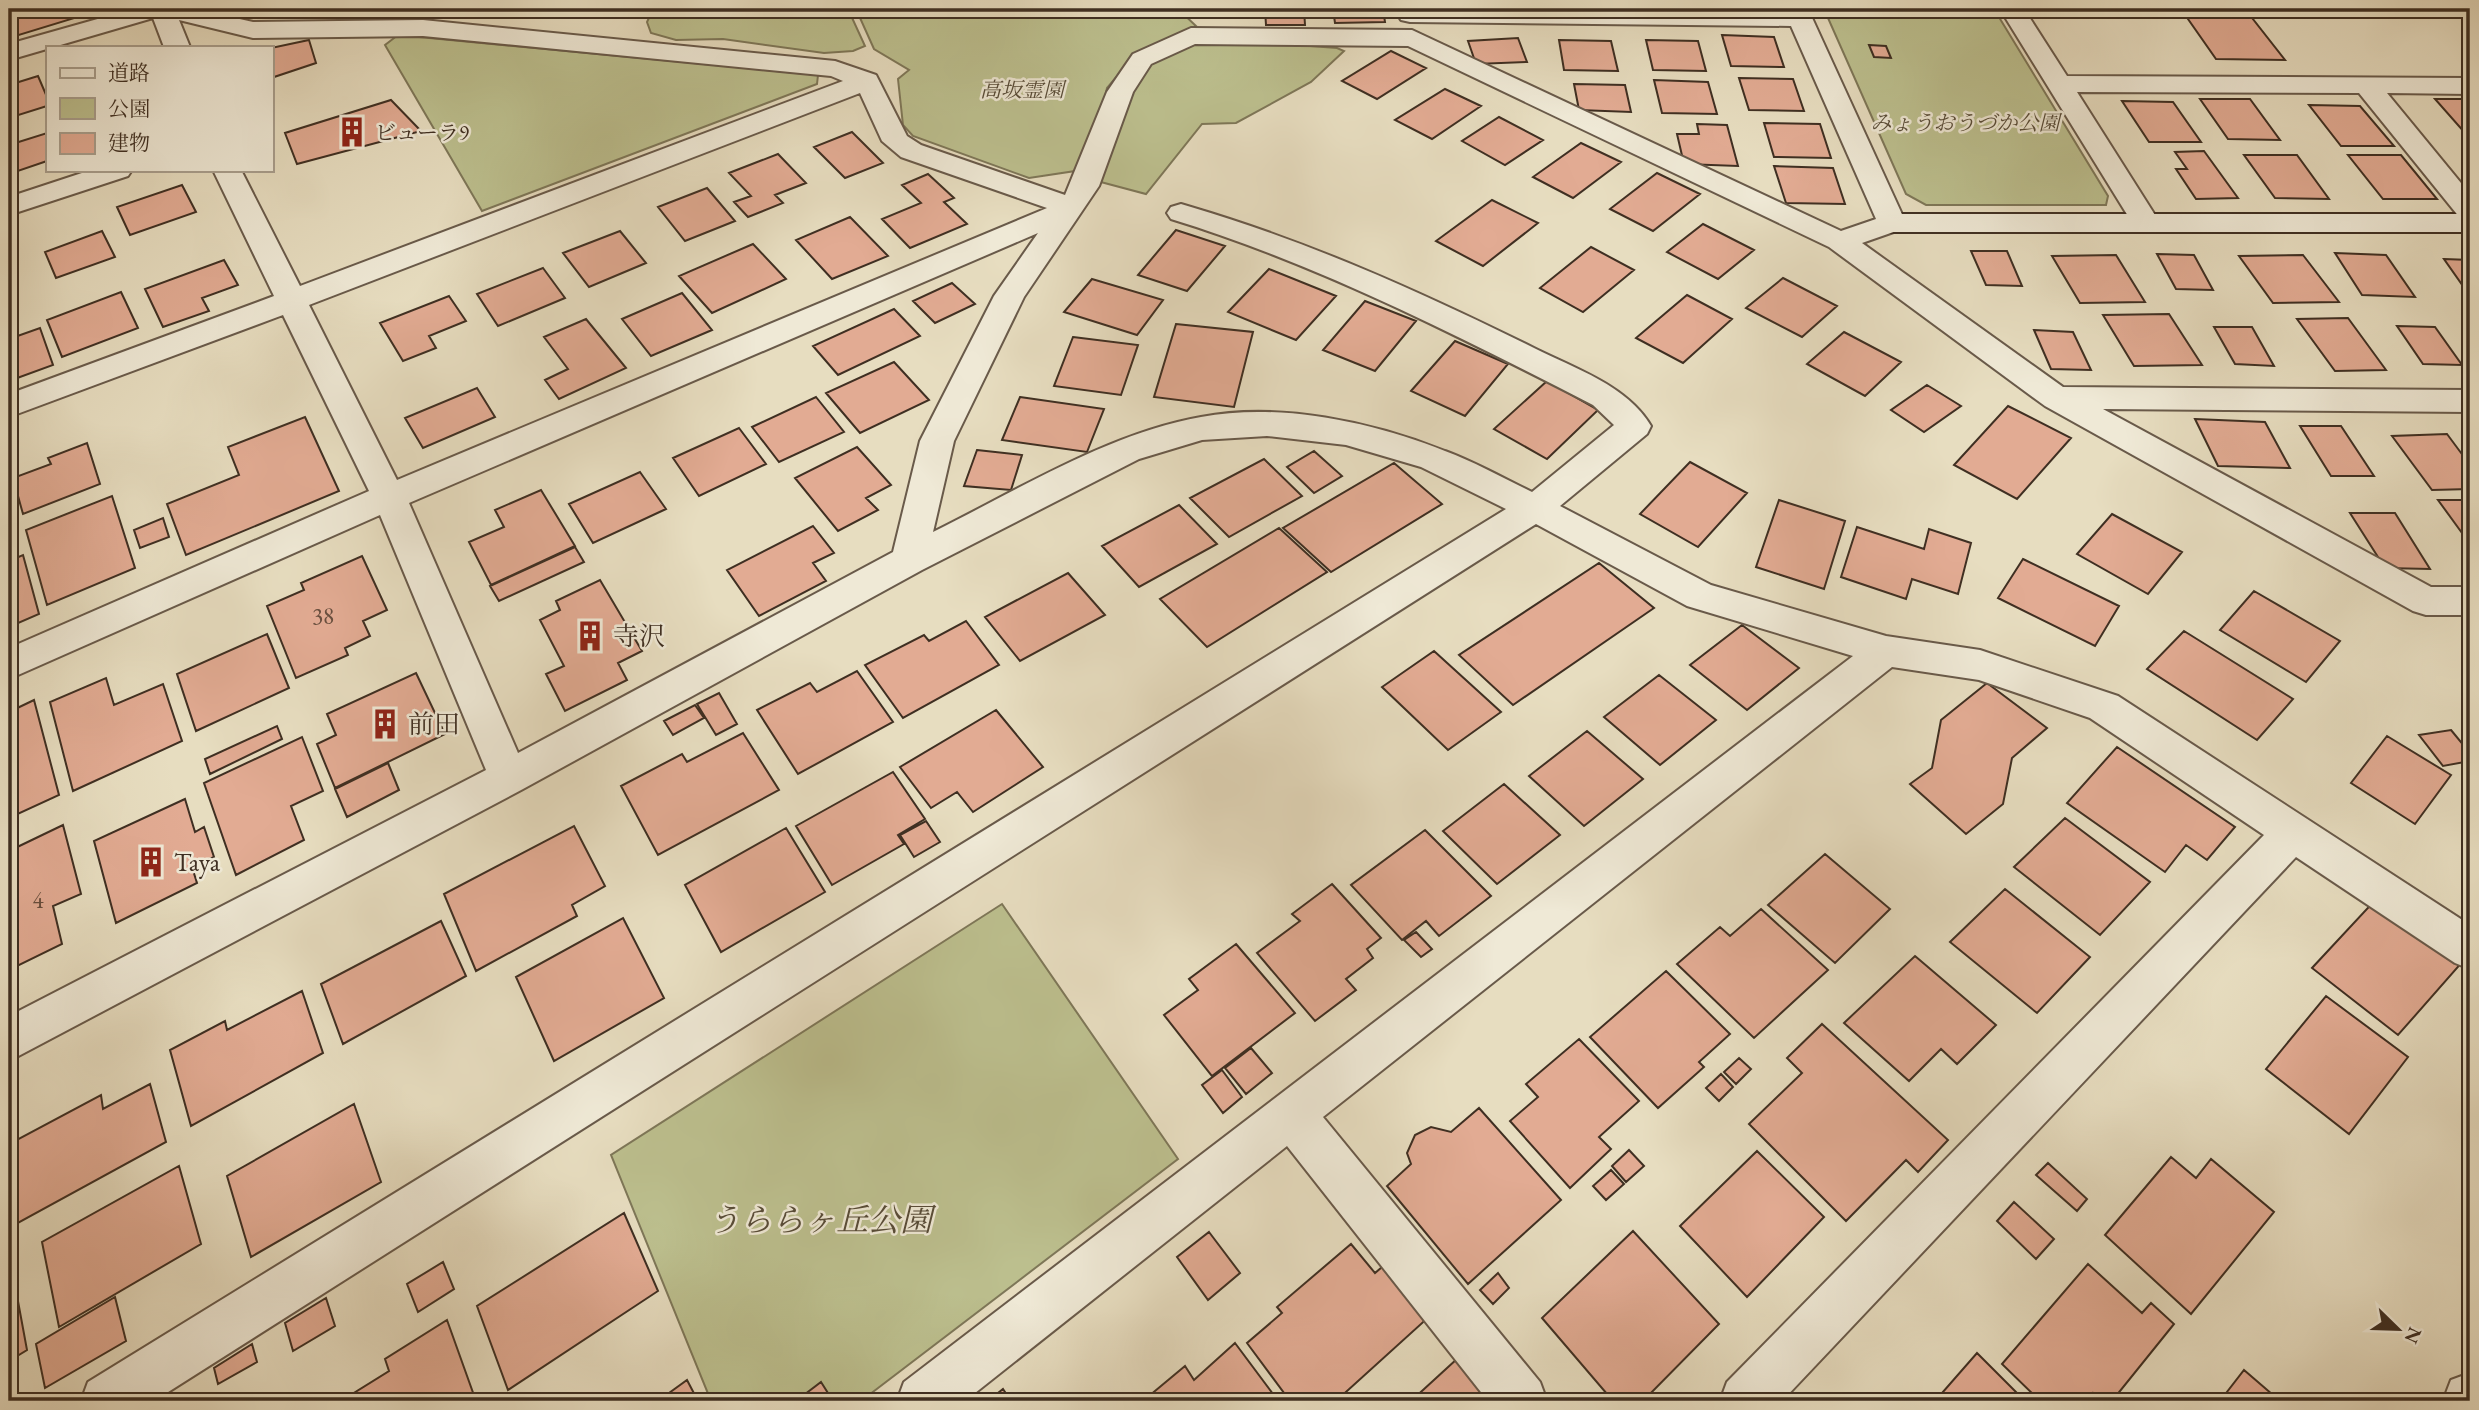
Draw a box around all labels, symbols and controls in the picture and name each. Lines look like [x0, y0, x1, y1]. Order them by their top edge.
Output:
legend [46, 46, 273, 172]
text: 道路 [108, 59, 150, 86]
park label: 高坂霊園 [980, 76, 1067, 103]
text: 公園 [108, 95, 150, 122]
park label: みょうおうづか公園 [1871, 109, 2062, 136]
building icon: ビューラ9 [335, 115, 369, 149]
place label: ビューラ9 [375, 119, 469, 146]
text: 建物 [108, 129, 150, 156]
house number: 38 [312, 601, 334, 631]
building icon: 寺沢 [573, 619, 607, 653]
place label: 寺沢 [613, 619, 665, 653]
building icon: 前田 [368, 707, 402, 741]
place label: 前田 [408, 707, 460, 741]
building icon: Taya [134, 845, 168, 879]
place label: Taya [174, 845, 221, 879]
house number: 4 [32, 885, 44, 915]
park label: うららヶ丘公園 [708, 1199, 937, 1241]
north arrow [2364, 1294, 2434, 1364]
text: N [2398, 1323, 2428, 1348]

